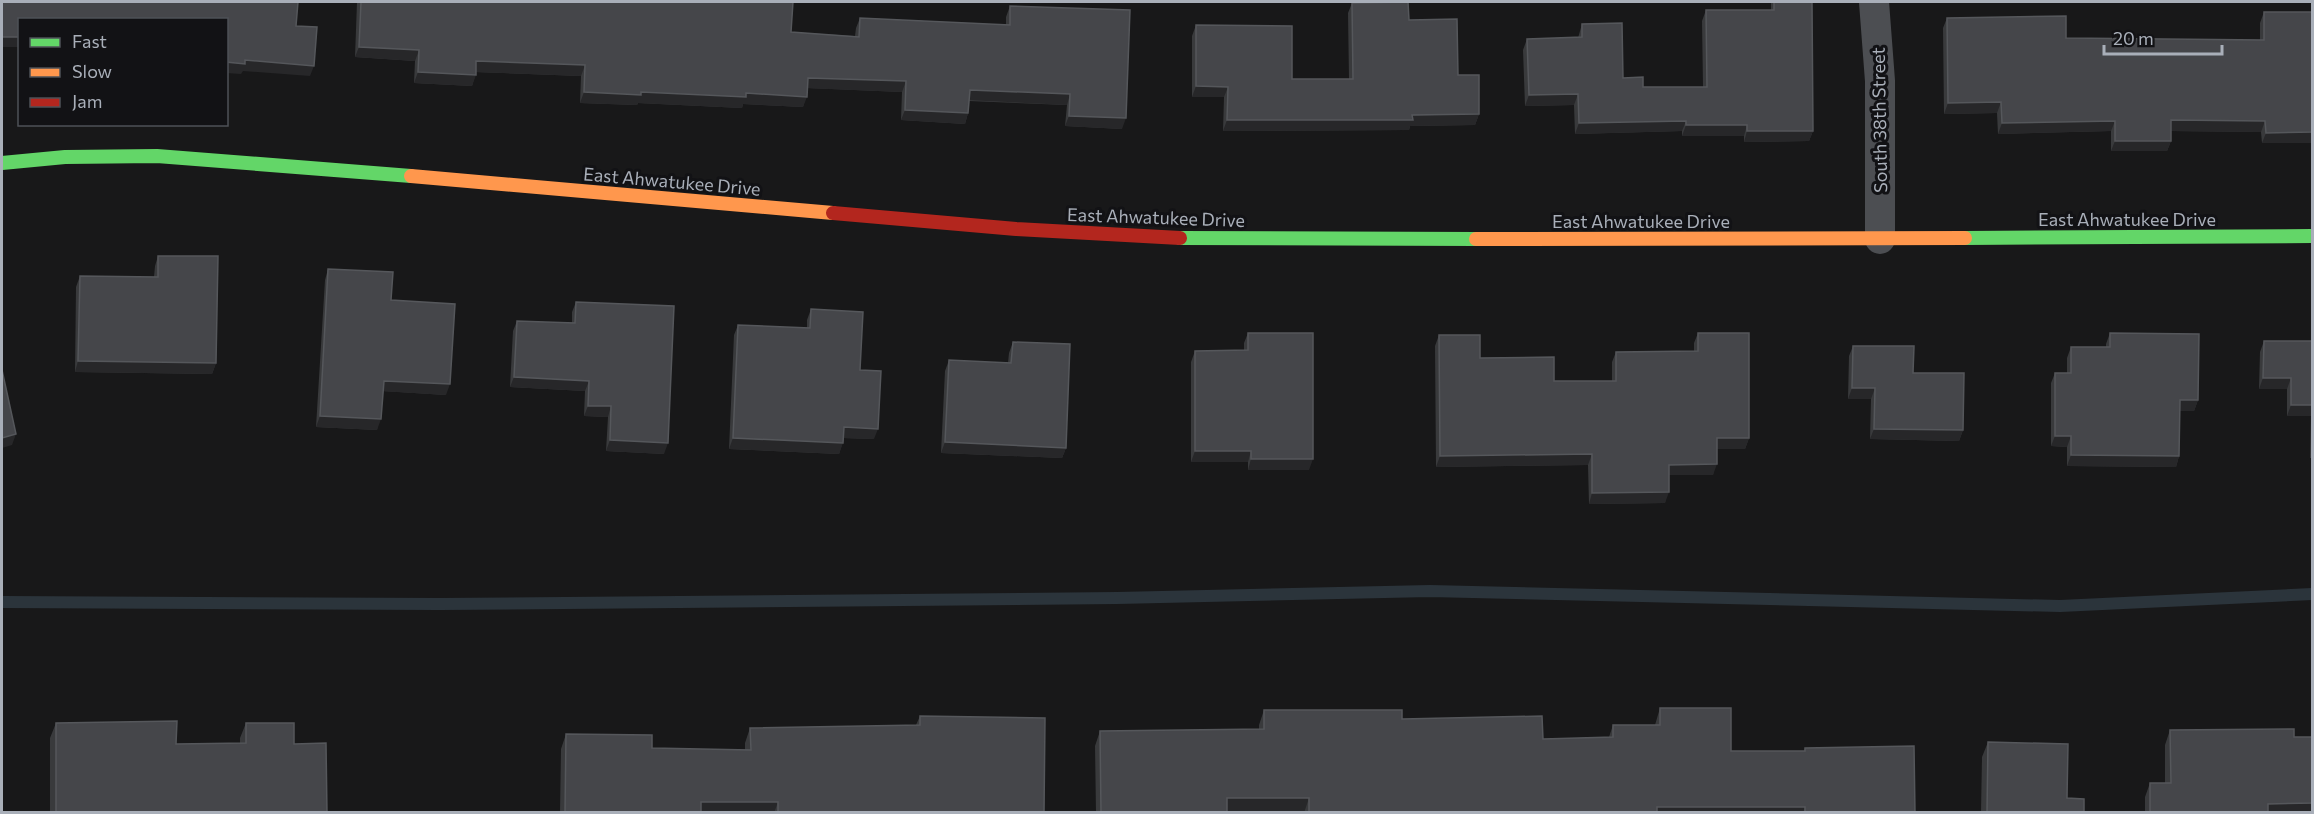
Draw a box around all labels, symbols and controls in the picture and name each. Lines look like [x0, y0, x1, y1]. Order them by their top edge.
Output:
legend [18, 18, 228, 126]
scale bar [2104, 18, 2222, 56]
text: 20 m [2113, 27, 2154, 49]
text: Fast [72, 30, 107, 52]
street label: South 38th Street [1867, 47, 1891, 193]
text: Slow [72, 60, 112, 82]
text: Jam [72, 90, 102, 112]
street label: East Ahwatukee Drive [582, 162, 762, 200]
street label: East Ahwatukee Drive [1067, 203, 1245, 231]
street label: East Ahwatukee Drive [2038, 208, 2216, 230]
street label: East Ahwatukee Drive [1552, 210, 1730, 232]

